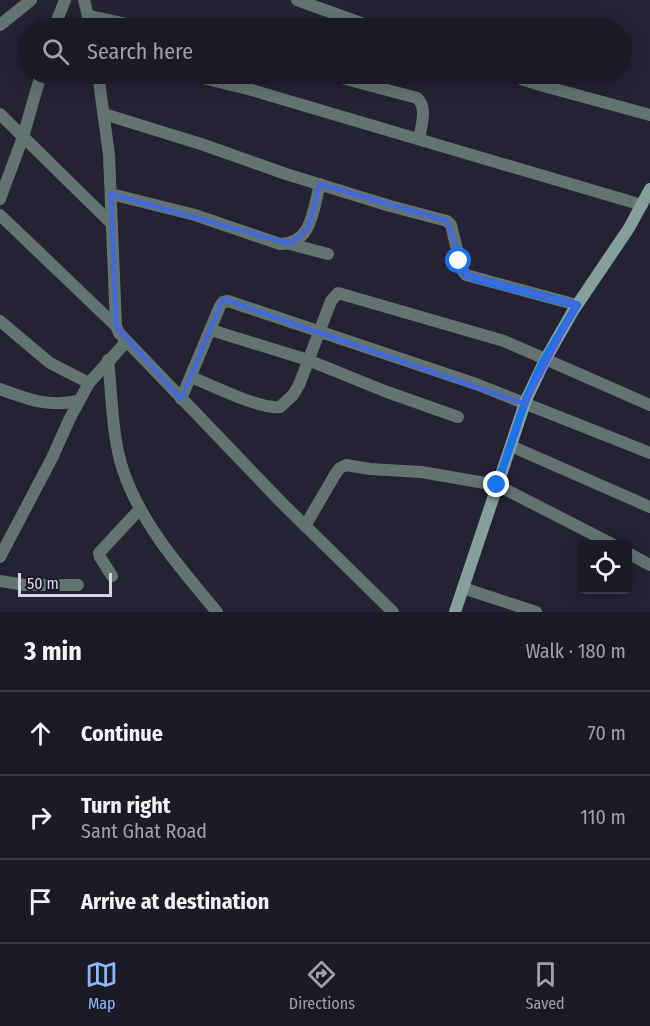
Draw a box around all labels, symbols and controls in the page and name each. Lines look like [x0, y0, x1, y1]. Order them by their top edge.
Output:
search box [18, 18, 632, 84]
icon: search [39, 35, 72, 68]
text: Search here [87, 38, 193, 65]
route start [445, 247, 471, 273]
route end [483, 471, 509, 497]
map controls [578, 540, 632, 594]
button: locate [578, 540, 632, 594]
scale bar [18, 570, 112, 598]
text: 50 m [27, 574, 59, 593]
text: 3 min [24, 636, 82, 667]
text: Walk · 180 m [525, 639, 626, 663]
icon: ahead [24, 717, 57, 750]
text: Continue [81, 720, 163, 747]
text: 70 m [588, 721, 626, 745]
text: Turn right [81, 792, 170, 819]
icon: right [24, 801, 57, 834]
text: 110 m [580, 805, 626, 829]
text: Sant Ghat Road [81, 819, 207, 843]
icon: arrive [24, 885, 57, 918]
text: Arrive at destination [81, 888, 269, 915]
tab: Map [85, 958, 118, 1013]
tab: Directions [289, 958, 355, 1013]
tab: Saved [526, 958, 565, 1013]

